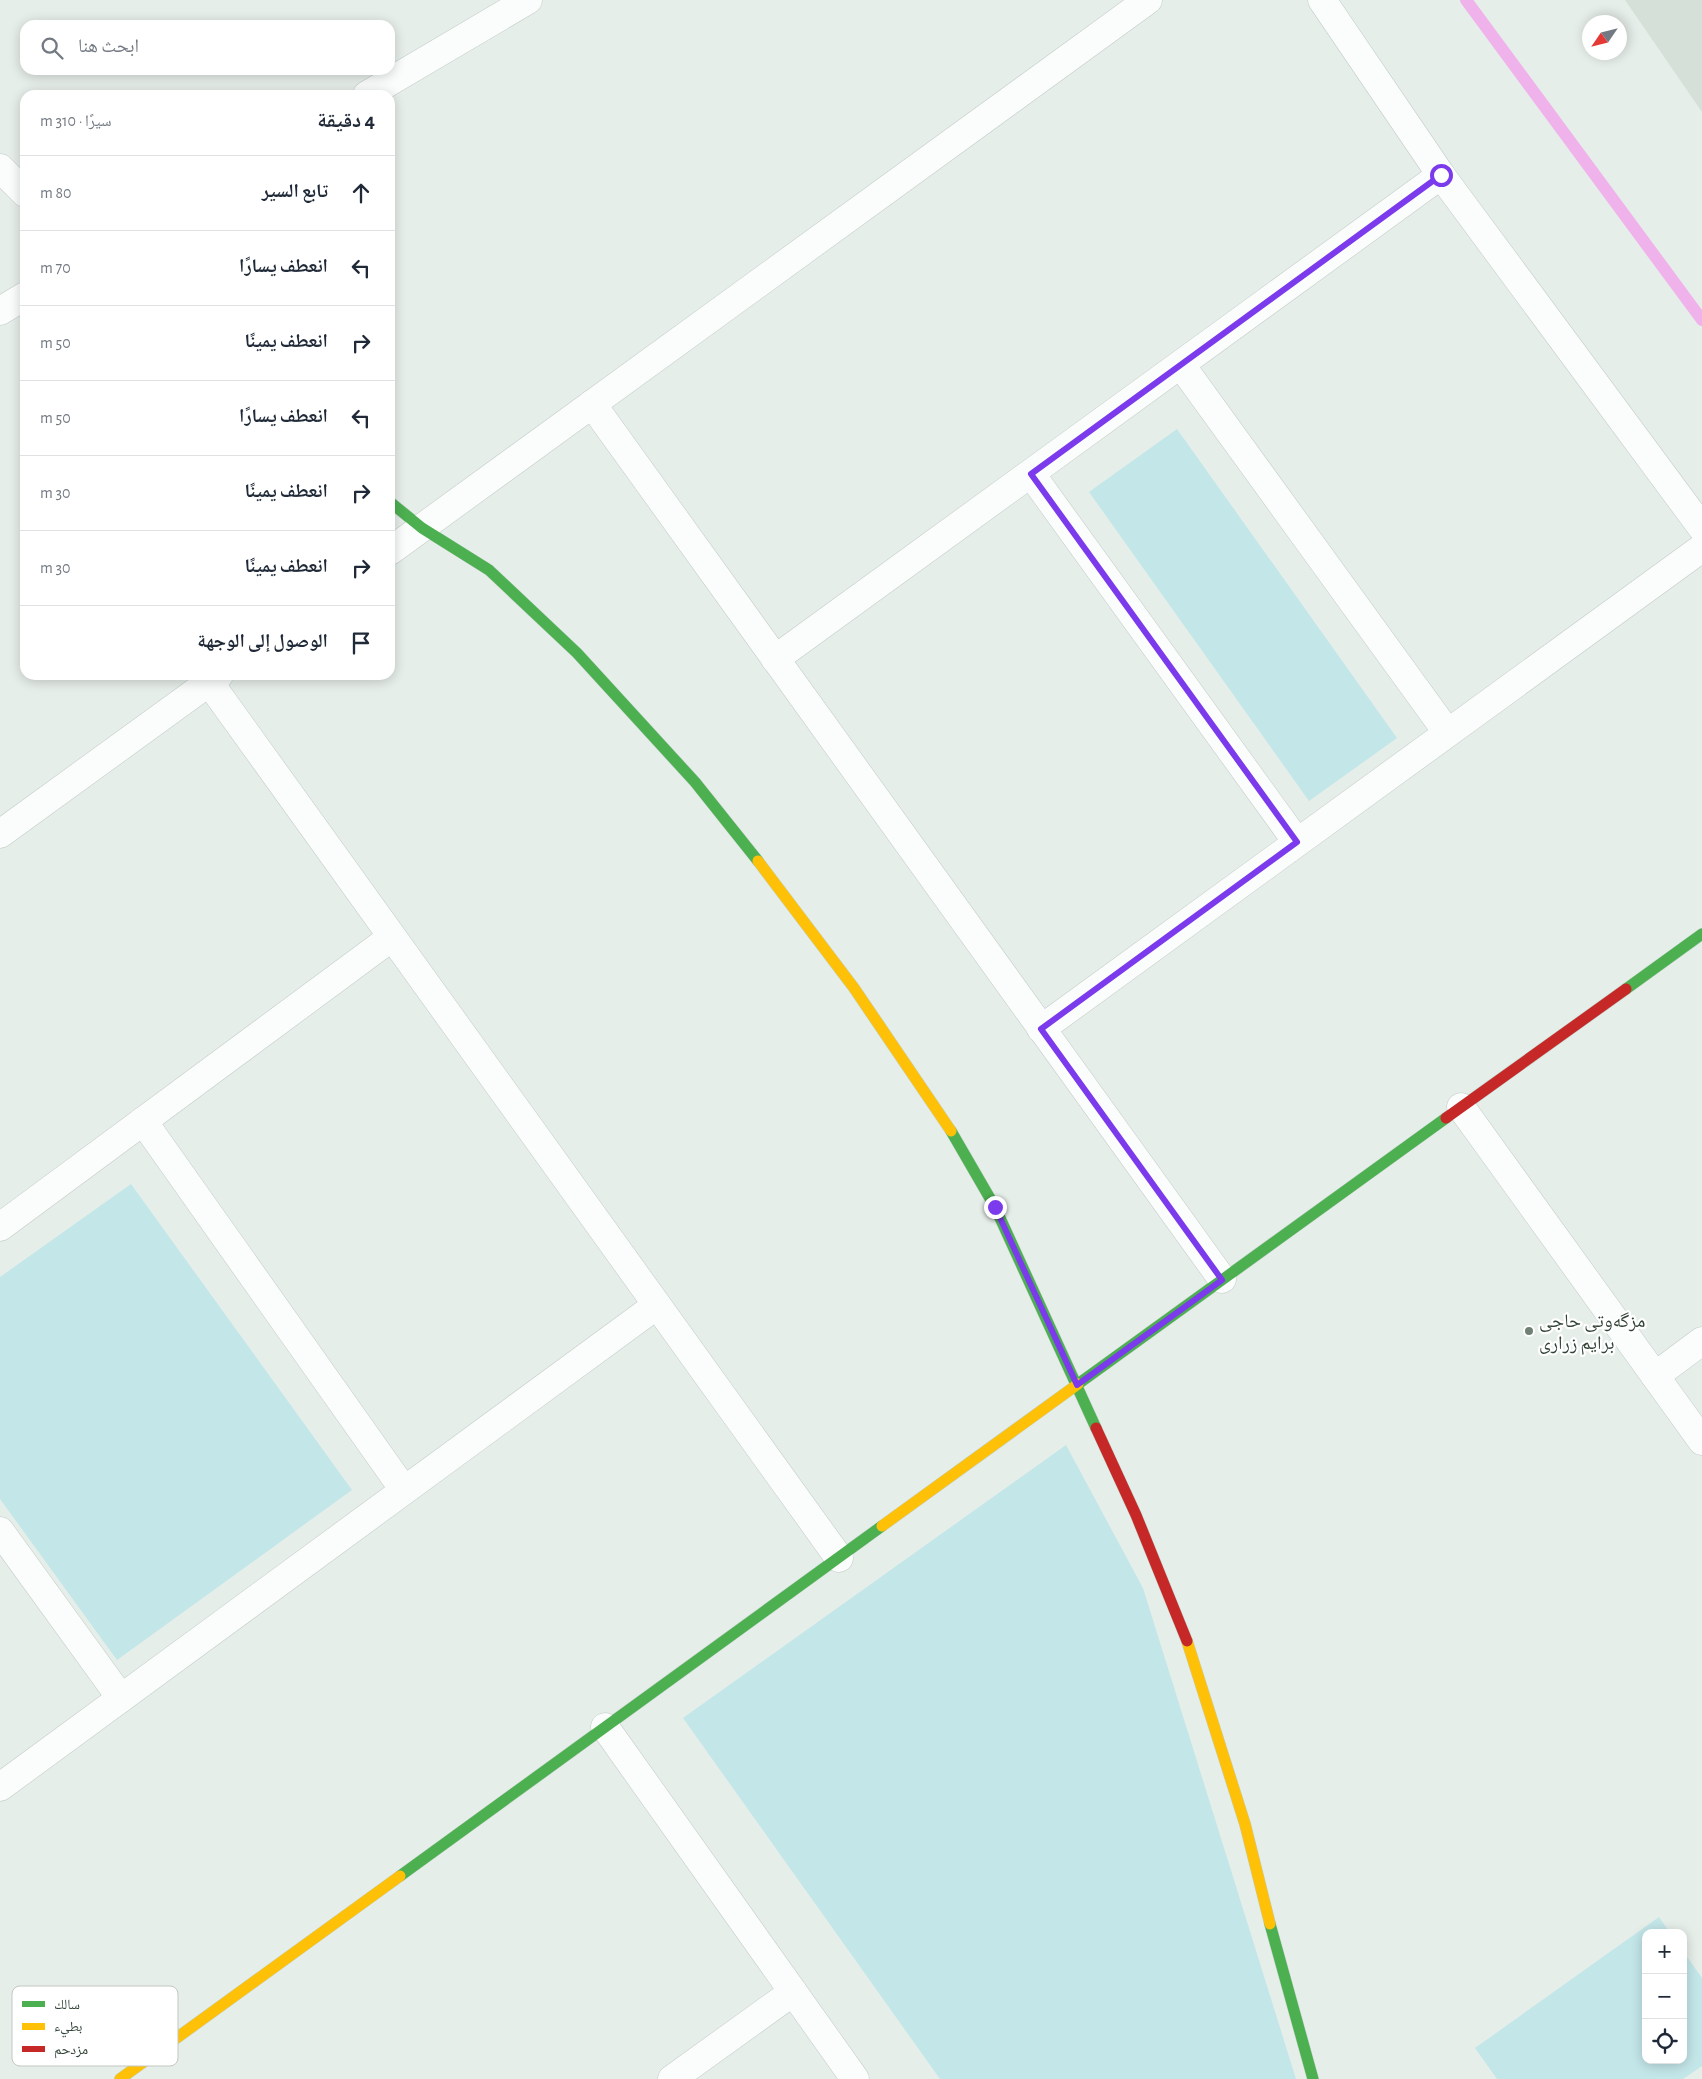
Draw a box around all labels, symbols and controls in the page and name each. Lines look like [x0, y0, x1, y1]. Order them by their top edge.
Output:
north arrow [1582, 15, 1627, 60]
search box [20, 20, 395, 75]
icon: search [38, 34, 66, 62]
text: ابحث هنا [78, 37, 139, 56]
text: 4 دقيقة [317, 110, 375, 131]
text: سيرًا · 310 m [40, 113, 112, 129]
route start [1430, 164, 1453, 187]
icon: ahead [347, 179, 375, 207]
text: تابع السير [262, 182, 328, 201]
text: 80 m [40, 185, 72, 201]
icon: left [347, 254, 375, 282]
text: انعطف يسارًا [239, 257, 328, 276]
text: 70 m [40, 260, 71, 276]
icon: right [347, 329, 375, 357]
text: انعطف يمينًا [245, 332, 328, 351]
text: 50 m [40, 335, 71, 351]
icon: left [347, 404, 375, 432]
text: انعطف يسارًا [239, 407, 328, 426]
text: 50 m [40, 410, 71, 426]
icon: right [347, 479, 375, 507]
text: انعطف يمينًا [245, 482, 328, 501]
text: 30 m [40, 485, 71, 501]
icon: right [347, 554, 375, 582]
text: انعطف يمينًا [245, 557, 328, 576]
text: 30 m [40, 560, 71, 576]
icon: arrive [347, 629, 375, 657]
text: الوصول إلى الوجهة [197, 632, 328, 651]
route end [984, 1196, 1007, 1219]
place label: مزگەوتی حاجی برایم زراری [1539, 1312, 1645, 1355]
marker: مزگەوتی حاجی برایم زراری [1523, 1325, 1535, 1337]
map controls [1642, 1929, 1687, 2064]
button: + [1642, 1929, 1687, 1974]
button: − [1642, 1974, 1687, 2019]
legend [12, 1986, 178, 2066]
text: سالك [54, 1998, 80, 2012]
button: locate [1642, 2019, 1687, 2064]
text: بطيء [54, 2020, 83, 2038]
text: مزدحم [54, 2043, 88, 2059]

